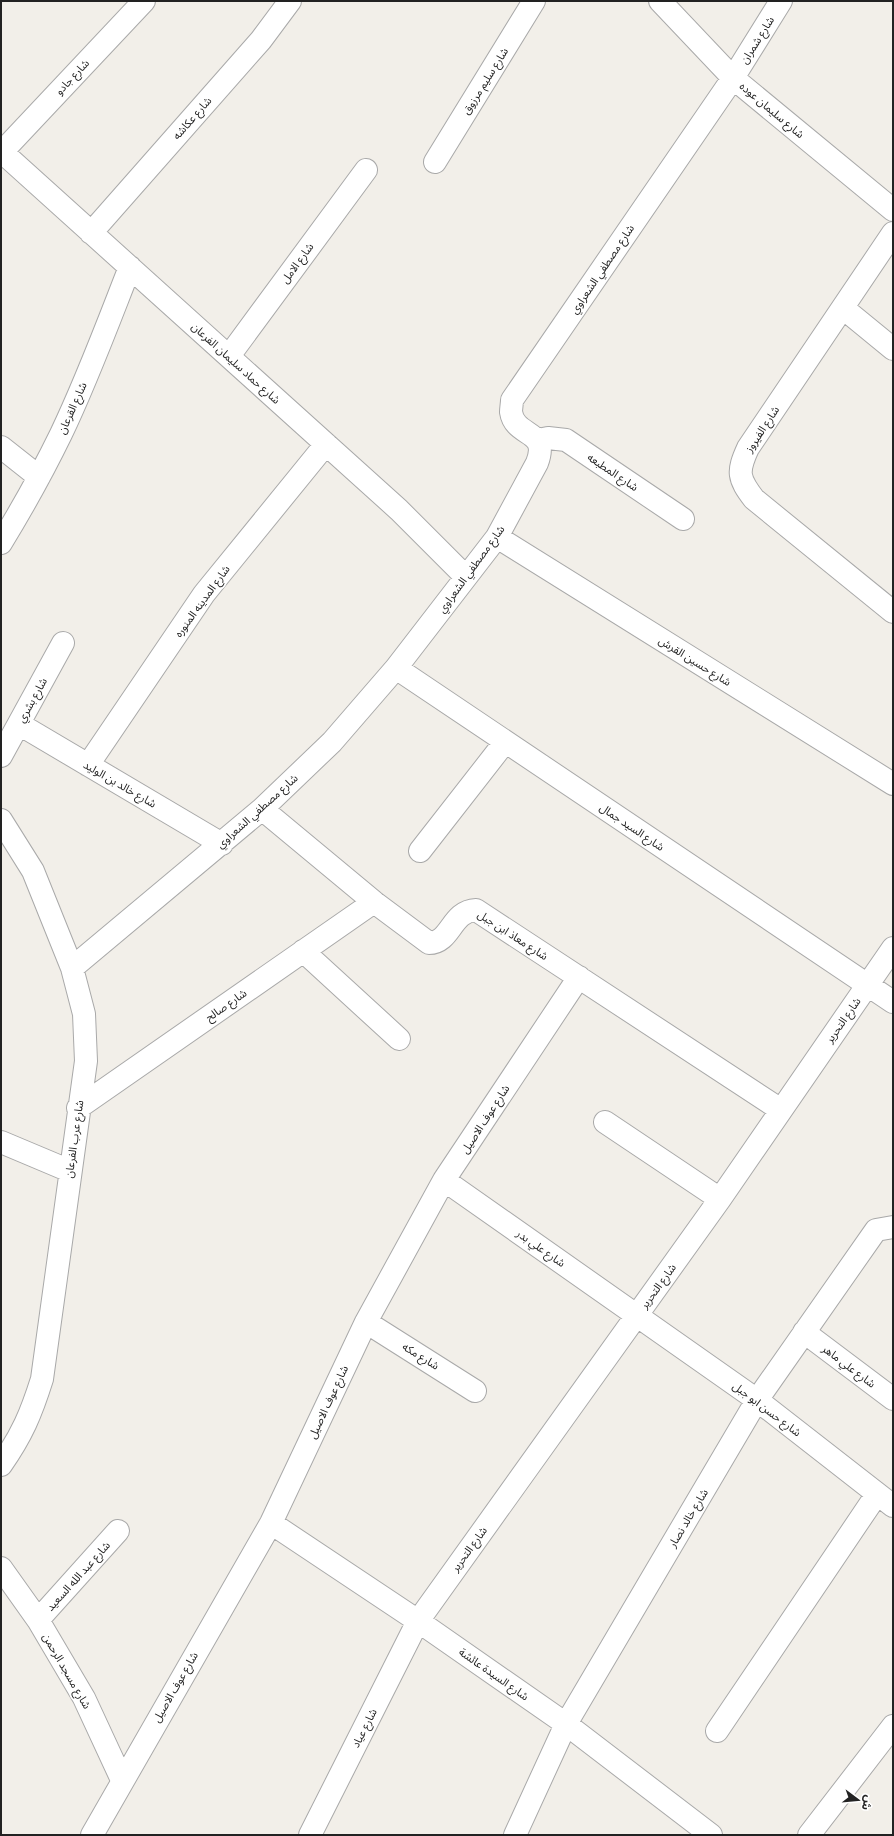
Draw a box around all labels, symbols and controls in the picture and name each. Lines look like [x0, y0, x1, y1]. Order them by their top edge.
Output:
street label: شارع شمران [738, 14, 778, 67]
street label: شارع سليم مرزوق [460, 45, 513, 118]
street label: شارع جادو [53, 57, 93, 99]
street label: شارع سليمان عوده [736, 80, 807, 142]
street label: شارع عكاشه [170, 94, 215, 143]
street label: شارع مصطفي الشعراوي [568, 222, 639, 318]
street label: شارع الامل [278, 240, 317, 287]
street label: شارع حماد سليمان الفرعان [188, 320, 283, 408]
street label: شارع القرعان [55, 380, 91, 437]
street label: شارع الفيروز [742, 403, 783, 456]
street label: شارع المطبعه [584, 451, 641, 495]
street label: شارع مصطفي الشعراوي [435, 523, 510, 617]
street label: شارع المدينه المنوره [172, 563, 234, 640]
street label: شارع حسين القرش [656, 634, 734, 690]
street label: شارع بشري [15, 675, 52, 726]
street label: شارع خالد بن الوليد [80, 758, 159, 812]
street label: شارع مصطفي الشعراوي [214, 771, 303, 853]
street label: شارع السيد جمال [596, 801, 667, 855]
street label: شارع معاذ ابن جبل [475, 908, 551, 964]
street label: شارع صالح [203, 986, 250, 1025]
street label: شارع التحرير [823, 995, 865, 1047]
street label: شارع عوف الاصيل [458, 1082, 513, 1157]
street label: شارع عرب الفرعان [63, 1099, 87, 1179]
street label: شارع علي بدر [512, 1226, 568, 1272]
street label: شارع التحرير [637, 1261, 680, 1313]
street label: شارع مكه [399, 1340, 442, 1374]
street label: شارع علي ماهر [817, 1342, 878, 1393]
street label: شارع عوف الاصيل [306, 1363, 352, 1441]
street label: شارع حسن ابو جبل [729, 1380, 804, 1440]
street label: شارع خالد نصار [665, 1486, 712, 1551]
street label: شارع التحرير [448, 1524, 491, 1576]
street label: شارع عبد الله السعيد [44, 1539, 114, 1614]
street label: شارع مسجد الرحمن [39, 1631, 94, 1712]
street label: شارع السيدة عائشة [456, 1645, 531, 1704]
street label: شارع عوف الاصيل [150, 1649, 202, 1725]
street label: شارع عياد [349, 1706, 381, 1750]
north arrow [838, 1780, 878, 1820]
text: ش [859, 1794, 875, 1812]

